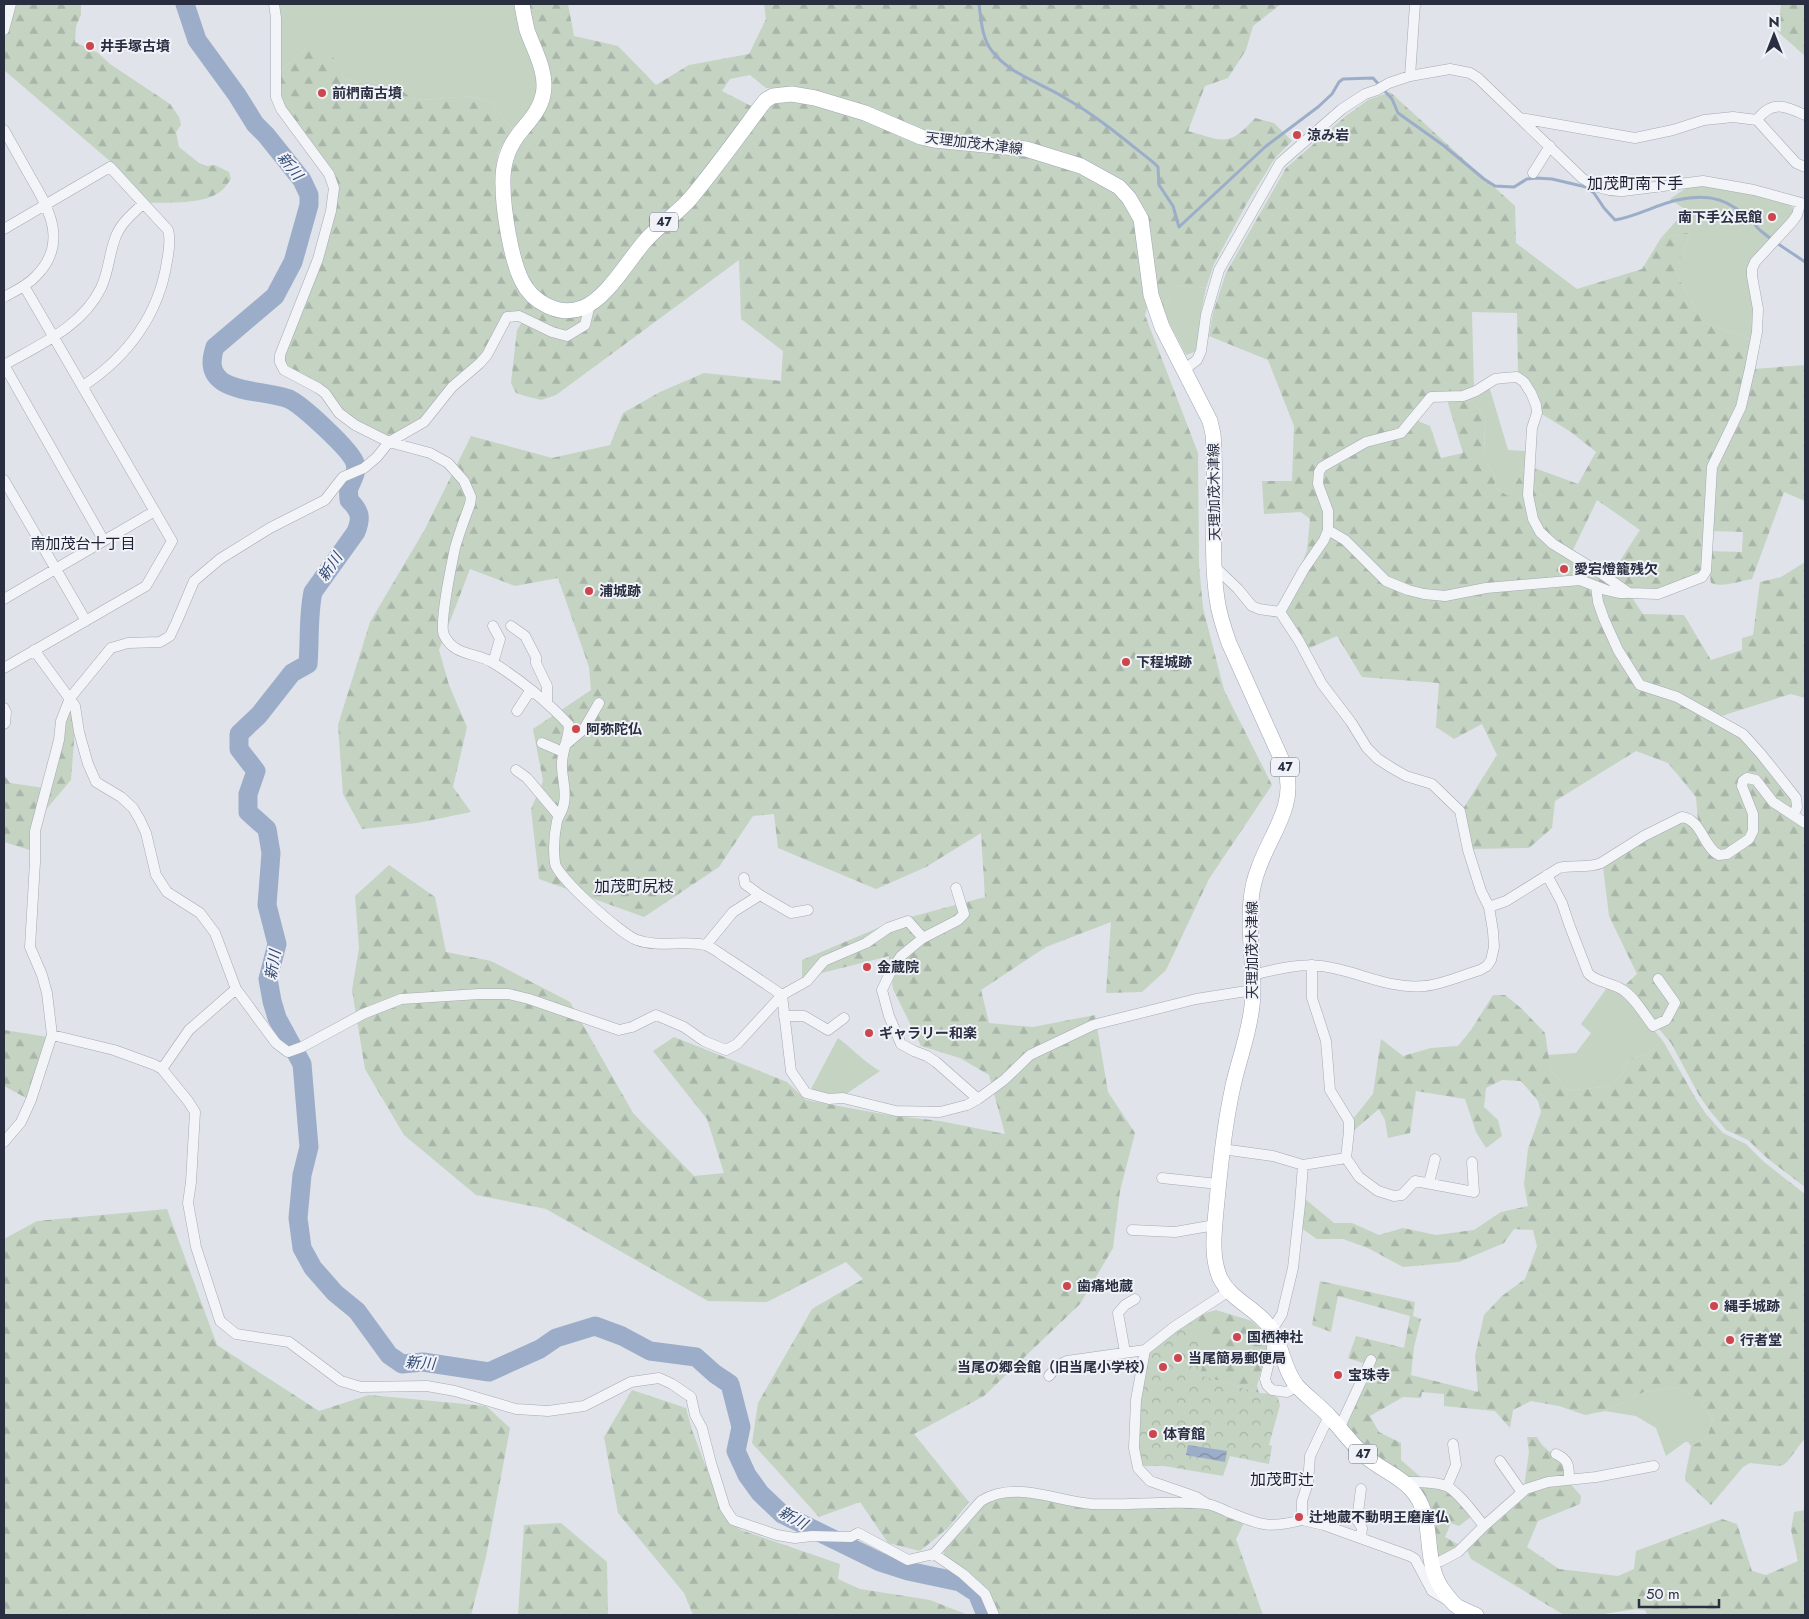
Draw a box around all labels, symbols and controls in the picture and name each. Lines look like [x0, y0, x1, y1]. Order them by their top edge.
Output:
north arrow [1749, 10, 1799, 60]
text: N [1768, 12, 1780, 32]
place label: 井手塚古墳 [100, 36, 170, 56]
marker: 井手塚古墳 [84, 40, 96, 52]
place label: 前椚南古墳 [332, 83, 402, 103]
marker: 前椚南古墳 [316, 87, 328, 99]
place label: 涼み岩 [1307, 125, 1349, 145]
street label: 天理加茂木津線 [924, 127, 1024, 159]
marker: 涼み岩 [1291, 129, 1303, 141]
water label: 新川 [272, 147, 309, 186]
district label: 加茂町南下手 [1587, 172, 1683, 195]
place label: 南下手公民館 [1678, 207, 1762, 227]
marker: 南下手公民館 [1766, 211, 1778, 223]
road number: 47 [650, 212, 678, 232]
street label: 天理加茂木津線 [1203, 443, 1225, 541]
district label: 南加茂台十丁目 [30, 533, 136, 555]
water label: 新川 [312, 547, 349, 586]
place label: 愛宕燈籠残欠 [1574, 559, 1658, 579]
marker: 愛宕燈籠残欠 [1558, 563, 1570, 575]
place label: 浦城跡 [599, 581, 641, 601]
marker: 浦城跡 [583, 585, 595, 597]
place label: 下程城跡 [1136, 652, 1192, 672]
marker: 下程城跡 [1120, 656, 1132, 668]
place label: 阿弥陀仏 [586, 719, 642, 739]
marker: 阿弥陀仏 [570, 723, 582, 735]
road number: 47 [1271, 758, 1299, 776]
district label: 加茂町尻枝 [594, 875, 674, 898]
street label: 天理加茂木津線 [1242, 901, 1262, 999]
water label: 新川 [260, 946, 287, 982]
place label: 金蔵院 [877, 957, 919, 977]
marker: 金蔵院 [861, 961, 873, 973]
place label: ギャラリー和楽 [879, 1023, 977, 1043]
marker: ギャラリー和楽 [863, 1027, 875, 1039]
place label: 歯痛地蔵 [1077, 1276, 1133, 1296]
marker: 歯痛地蔵 [1061, 1280, 1073, 1292]
place label: 縄手城跡 [1724, 1296, 1780, 1316]
marker: 縄手城跡 [1708, 1300, 1720, 1312]
place label: 国栖神社 [1247, 1327, 1303, 1347]
place label: 行者堂 [1740, 1330, 1782, 1350]
marker: 国栖神社 [1231, 1331, 1243, 1343]
marker: 行者堂 [1724, 1334, 1736, 1346]
place label: 当尾簡易郵便局 [1188, 1348, 1286, 1368]
water label: 新川 [404, 1351, 438, 1375]
marker: 当尾簡易郵便局 [1172, 1352, 1184, 1364]
place label: 当尾の郷会館（旧当尾小学校） [957, 1357, 1153, 1377]
marker: 当尾の郷会館（旧当尾小学校） [1157, 1361, 1169, 1373]
place label: 宝珠寺 [1348, 1365, 1390, 1385]
marker: 宝珠寺 [1332, 1369, 1344, 1381]
place label: 体育館 [1163, 1424, 1205, 1444]
marker: 体育館 [1147, 1428, 1159, 1440]
road number: 47 [1349, 1445, 1377, 1464]
district label: 加茂町辻 [1250, 1468, 1314, 1491]
water label: 新川 [775, 1501, 813, 1536]
place label: 辻地蔵不動明王磨崖仏 [1309, 1507, 1449, 1527]
marker: 辻地蔵不動明王磨崖仏 [1293, 1511, 1305, 1523]
scale bar [1639, 1576, 1719, 1608]
text: 50 m [1646, 1583, 1680, 1605]

